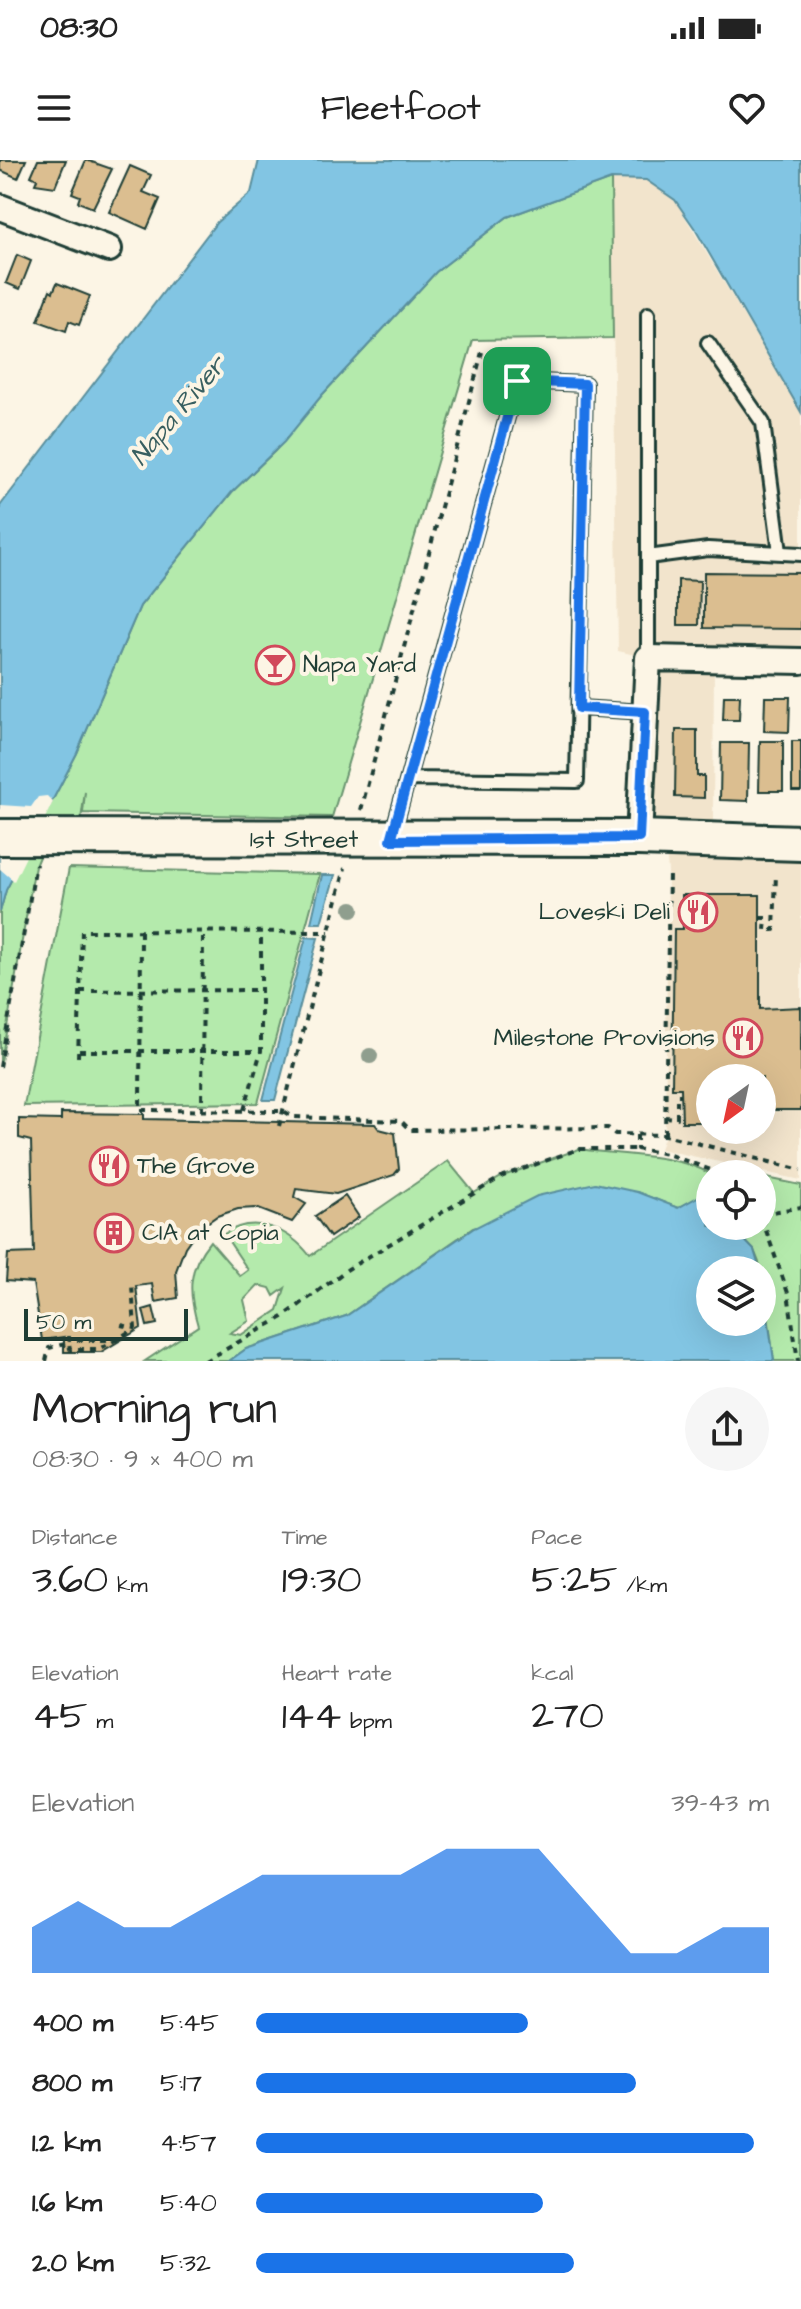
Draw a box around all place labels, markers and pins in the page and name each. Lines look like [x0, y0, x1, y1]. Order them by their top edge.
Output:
pin [483, 347, 551, 415]
bar icon: Napa Yard [254, 644, 296, 686]
place label: Napa Yard [303, 648, 416, 682]
restaurant icon: Loveski Deli [677, 891, 719, 933]
place label: Loveski Deli [538, 895, 670, 929]
restaurant icon: Milestone Provisions [722, 1017, 764, 1059]
place label: Milestone Provisions [494, 1021, 715, 1055]
restaurant icon: The Grove [88, 1145, 130, 1187]
place label: The Grove [137, 1149, 255, 1183]
building icon: CIA at Copia [93, 1212, 135, 1254]
place label: CIA at Copia [142, 1216, 279, 1250]

